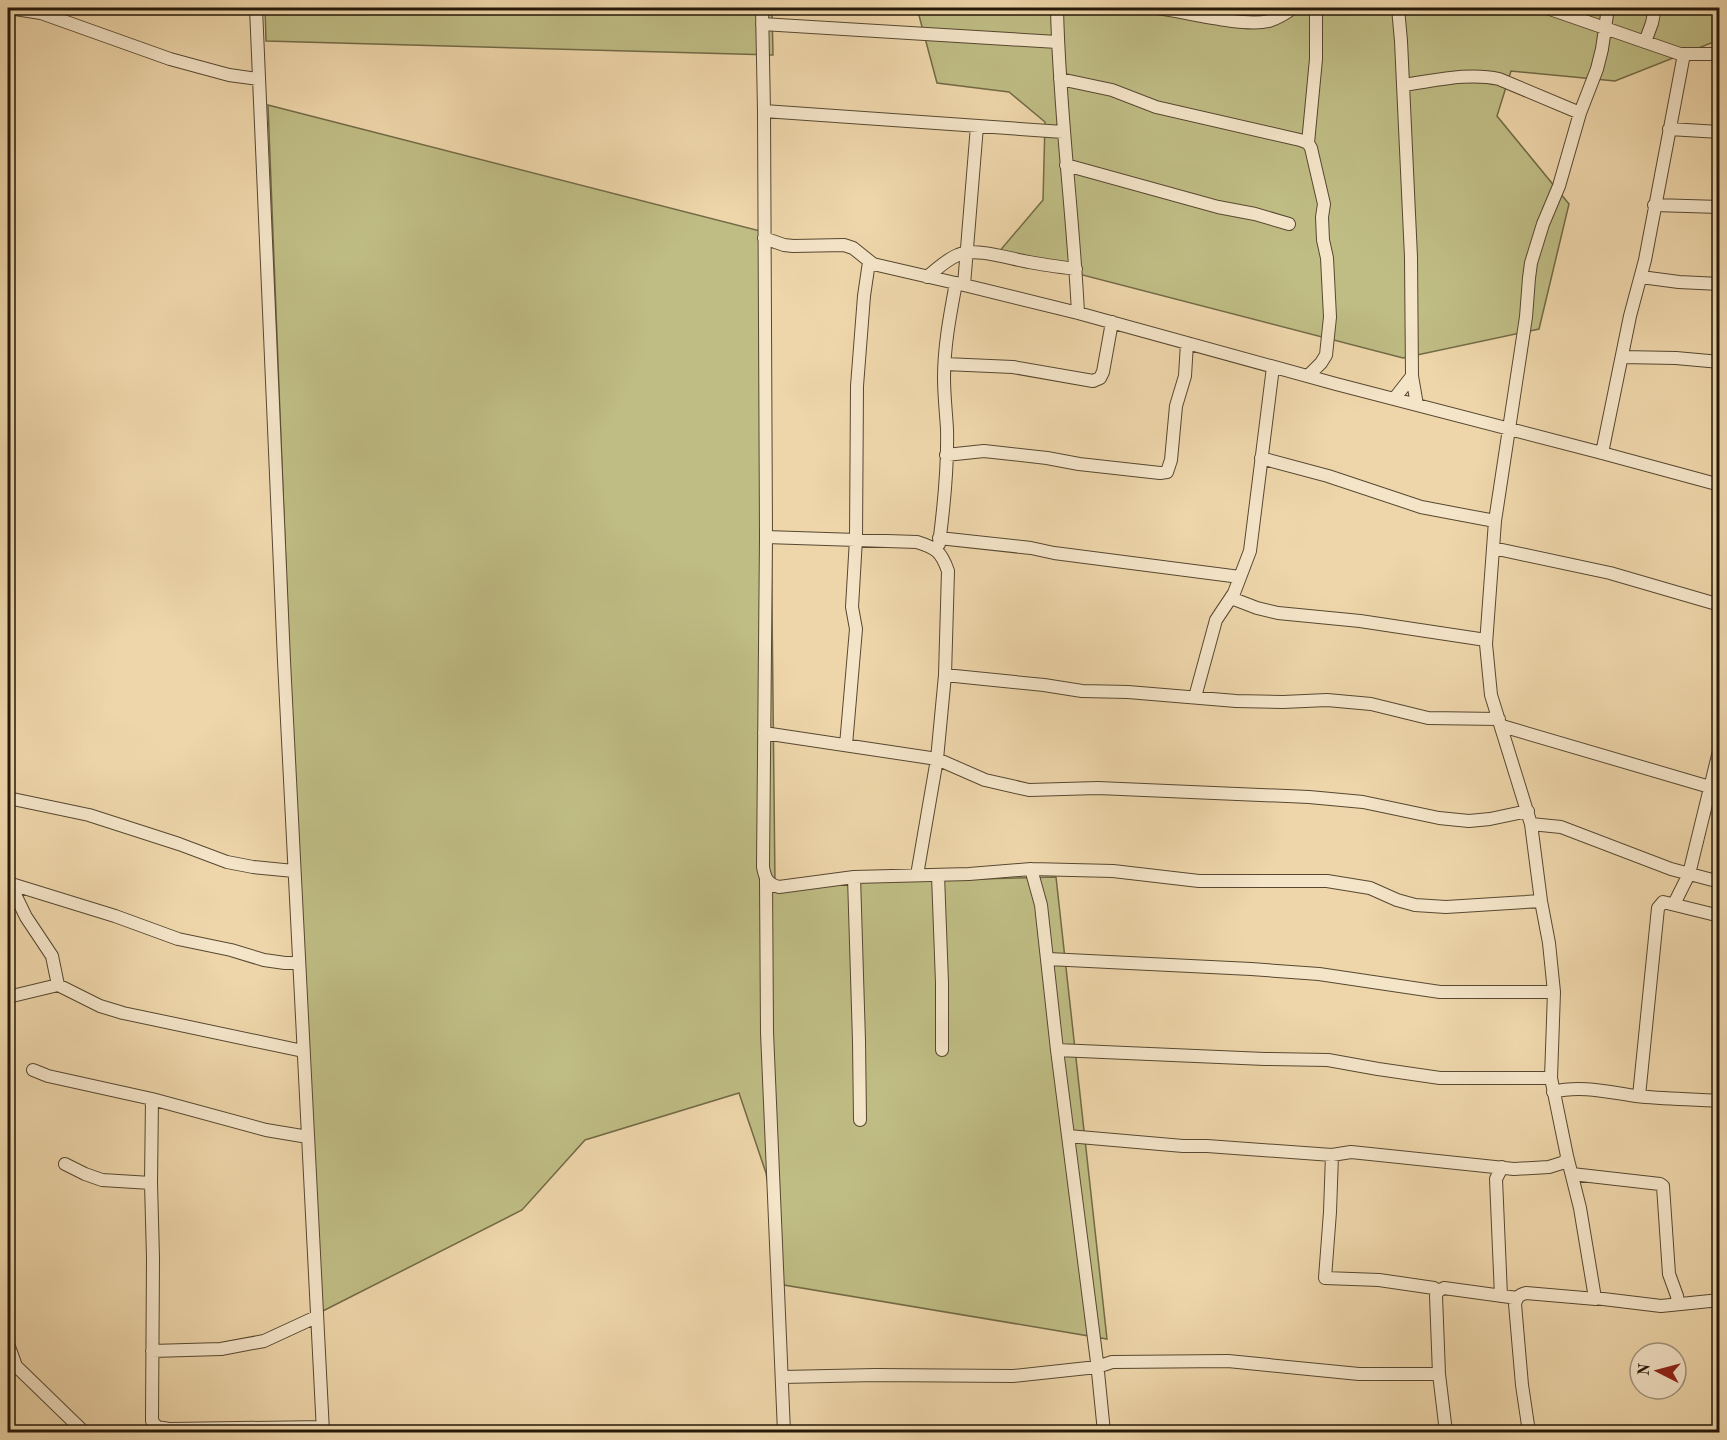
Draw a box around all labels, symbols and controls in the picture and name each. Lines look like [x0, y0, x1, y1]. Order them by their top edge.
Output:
north arrow [1628, 1341, 1688, 1401]
text: N [1636, 1362, 1654, 1377]

